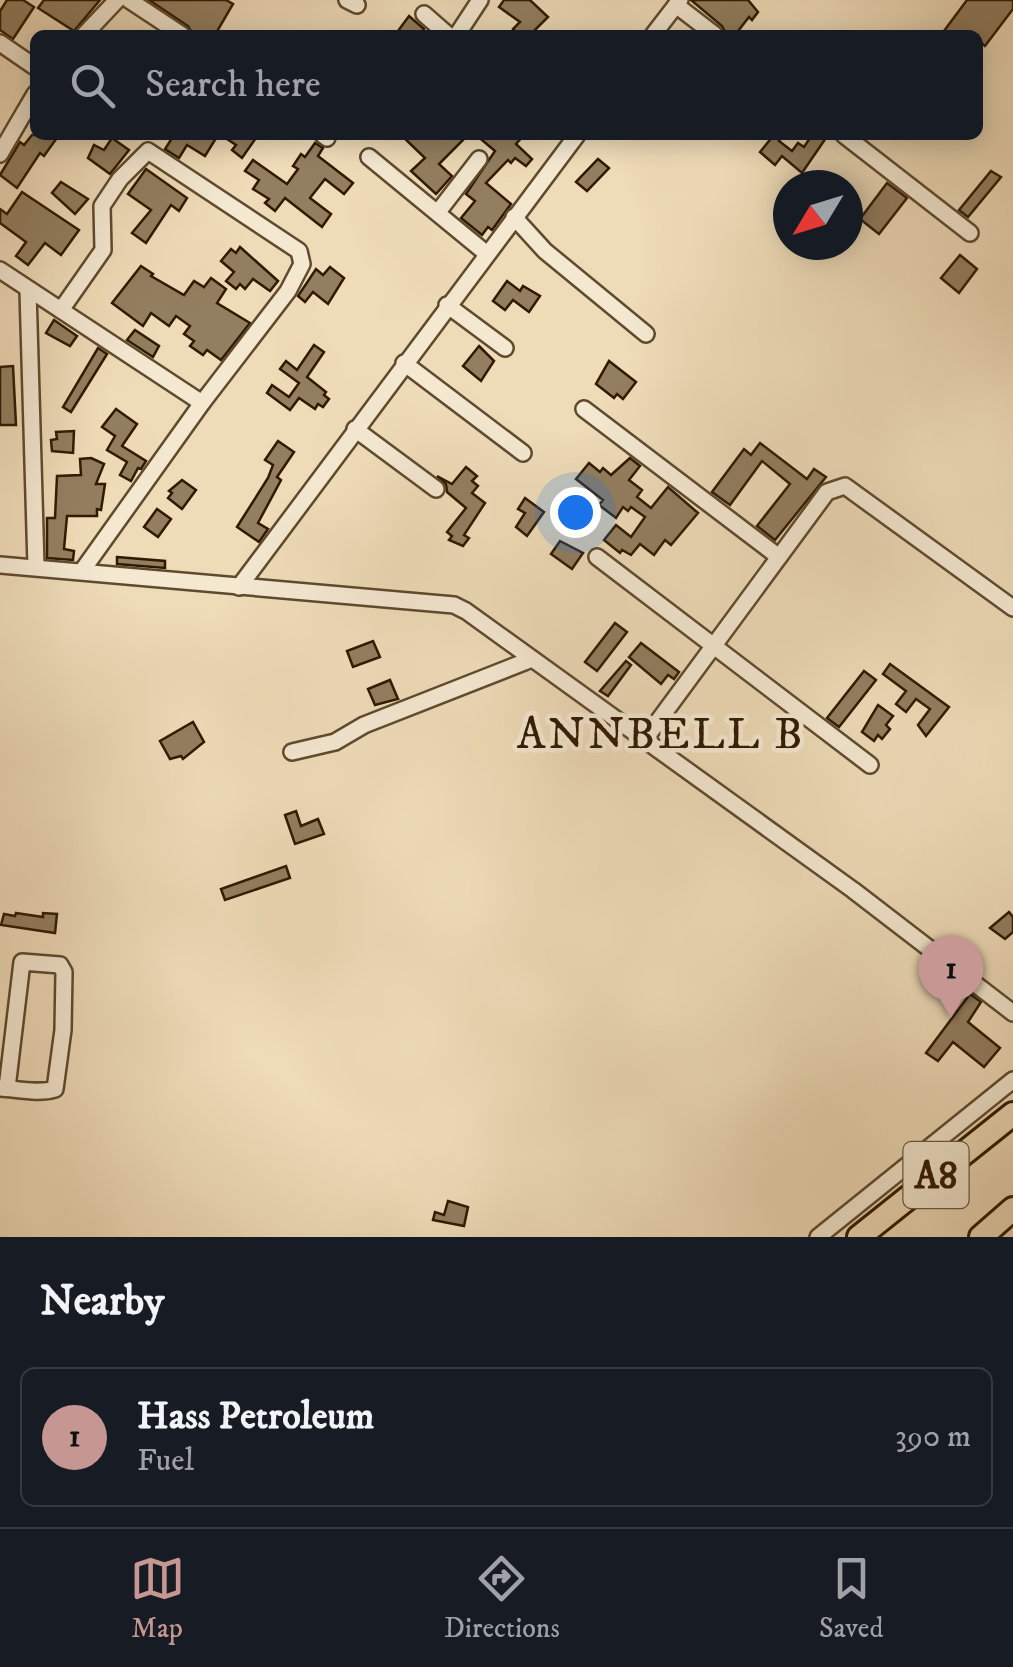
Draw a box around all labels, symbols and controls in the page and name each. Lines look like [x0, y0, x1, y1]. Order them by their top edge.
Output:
search box [30, 30, 983, 140]
icon: search [65, 58, 120, 113]
text: Search here [145, 61, 321, 109]
north arrow [773, 170, 863, 260]
your location [550, 487, 601, 538]
district label: ANNBELL B [517, 707, 805, 763]
pin: 1 [918, 936, 984, 1018]
road number: A8 [904, 1142, 968, 1208]
text: Nearby [40, 1276, 164, 1328]
text: Hass Petroleum [137, 1393, 374, 1441]
text: 1 [69, 1417, 80, 1457]
text: 390 m [895, 1417, 971, 1457]
text: Fuel [137, 1441, 194, 1481]
tab: Map [130, 1551, 185, 1646]
tab: Directions [444, 1551, 560, 1646]
tab: Saved [819, 1551, 883, 1646]

